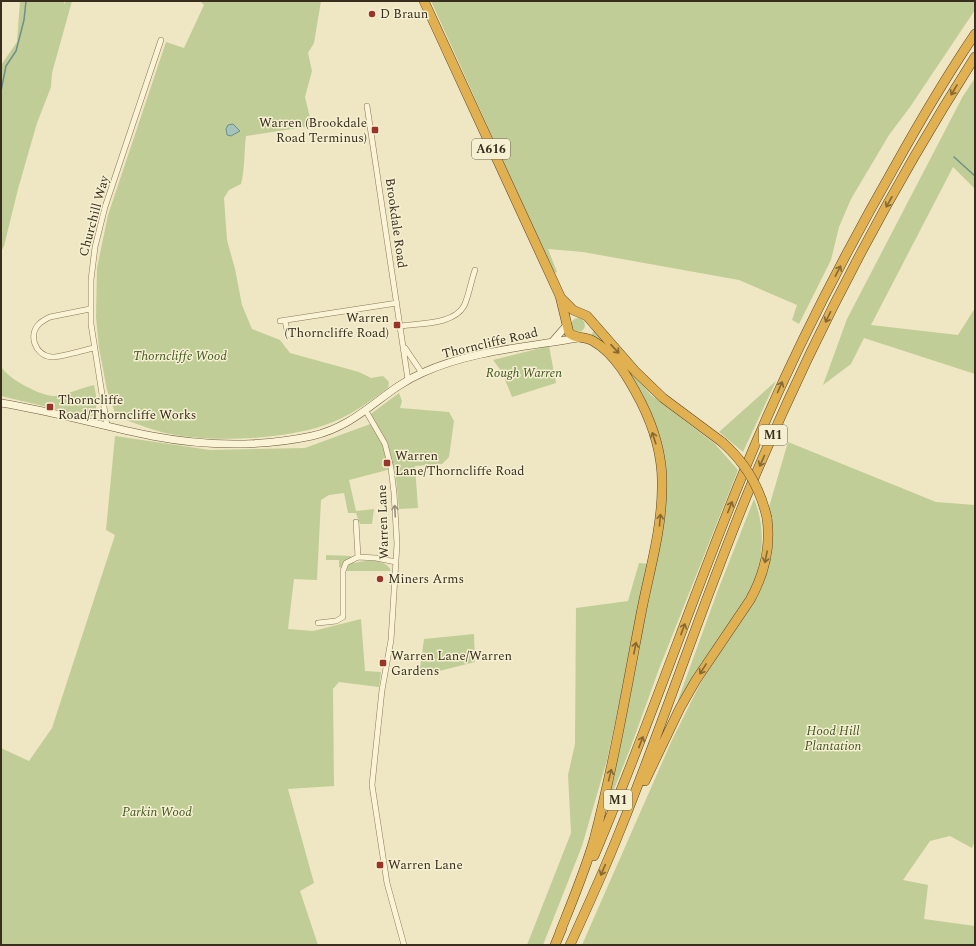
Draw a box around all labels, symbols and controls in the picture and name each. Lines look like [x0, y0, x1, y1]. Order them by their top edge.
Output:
place label: D Braun [380, 4, 429, 24]
marker: D Braun [367, 9, 377, 19]
one-way arrow [950, 84, 958, 96]
place label: Warren (Brookdale Road Terminus) [259, 113, 367, 148]
marker: Warren (Brookdale Road Terminus) [370, 125, 380, 135]
road number: A616 [472, 139, 510, 159]
street label: Churchill Way [74, 173, 115, 259]
street label: Brookdale Road [380, 177, 412, 269]
one-way arrow [884, 196, 892, 208]
one-way arrow [834, 265, 842, 277]
place label: Warren (Thorncliffe Road) [285, 308, 389, 343]
one-way arrow [824, 311, 831, 323]
marker: Warren (Thorncliffe Road) [392, 320, 402, 330]
street label: Thorncliffe Road [440, 322, 540, 364]
one-way arrow [610, 344, 620, 354]
park label: Thorncliffe Wood [133, 346, 227, 366]
park label: Rough Warren [486, 363, 562, 383]
one-way arrow [777, 382, 785, 394]
place label: Thorncliffe Road/Thorncliffe Works [58, 390, 196, 425]
marker: Thorncliffe Road/Thorncliffe Works [45, 402, 55, 412]
road number: M1 [759, 425, 787, 445]
one-way arrow [650, 431, 657, 444]
place label: Warren Lane/Thorncliffe Road [395, 446, 525, 481]
one-way arrow [758, 454, 765, 466]
marker: Warren Lane/Thorncliffe Road [382, 458, 392, 468]
street label: Warren Lane [372, 484, 394, 560]
one-way arrow [726, 502, 734, 514]
one-way arrow [392, 505, 399, 518]
one-way arrow [656, 514, 664, 527]
one-way arrow [761, 550, 769, 563]
place label: Miners Arms [388, 569, 464, 589]
marker: Miners Arms [375, 574, 385, 584]
one-way arrow [680, 623, 688, 635]
one-way arrow [631, 641, 639, 654]
place label: Warren Lane/Warren Gardens [391, 646, 512, 681]
marker: Warren Lane/Warren Gardens [378, 658, 388, 668]
one-way arrow [699, 664, 707, 675]
park label: Hood Hill Plantation [804, 721, 862, 756]
one-way arrow [637, 736, 645, 748]
one-way arrow [606, 769, 614, 782]
road number: M1 [604, 790, 632, 810]
park label: Parkin Wood [122, 802, 192, 822]
place label: Warren Lane [388, 855, 463, 875]
marker: Warren Lane [375, 860, 385, 870]
one-way arrow [599, 864, 607, 876]

